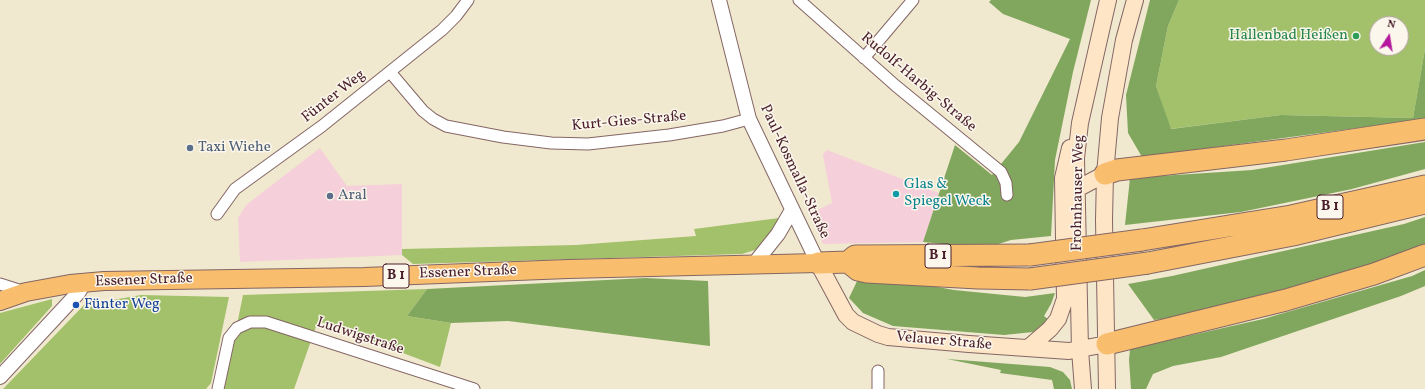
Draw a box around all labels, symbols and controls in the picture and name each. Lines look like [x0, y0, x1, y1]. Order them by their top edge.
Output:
north arrow [1369, 16, 1409, 56]
text: N [1386, 17, 1397, 33]
place label: Hallenbad Heißen [1229, 27, 1348, 45]
street label: Rudolf-Harbig-Straße [856, 29, 980, 137]
marker: Hallenbad Heißen [1351, 31, 1361, 41]
street label: Fünter Weg [299, 67, 369, 127]
street label: Paul-Kosmalla-Straße [755, 102, 833, 242]
street label: Kurt-Gies-Straße [571, 108, 687, 136]
street label: Frohnhauser Weg [1069, 135, 1089, 251]
place label: Taxi Wiehe [198, 139, 271, 157]
marker: Taxi Wiehe [185, 143, 195, 153]
place label: Glas & Spiegel Weck [904, 176, 990, 211]
place label: Aral [338, 187, 367, 205]
marker: Glas & Spiegel Weck [891, 189, 901, 199]
marker: Aral [325, 191, 335, 201]
road number: B 1 [1317, 195, 1343, 219]
road number: B 1 [925, 244, 951, 268]
street label: Essener Straße [419, 262, 517, 284]
road number: B 1 [383, 264, 409, 288]
street label: Essener Straße [95, 270, 193, 292]
place label: Fünter Weg [84, 296, 160, 314]
marker: Fünter Weg [71, 300, 81, 310]
street label: Ludwigstraße [314, 314, 406, 360]
street label: Velauer Straße [895, 329, 993, 355]

